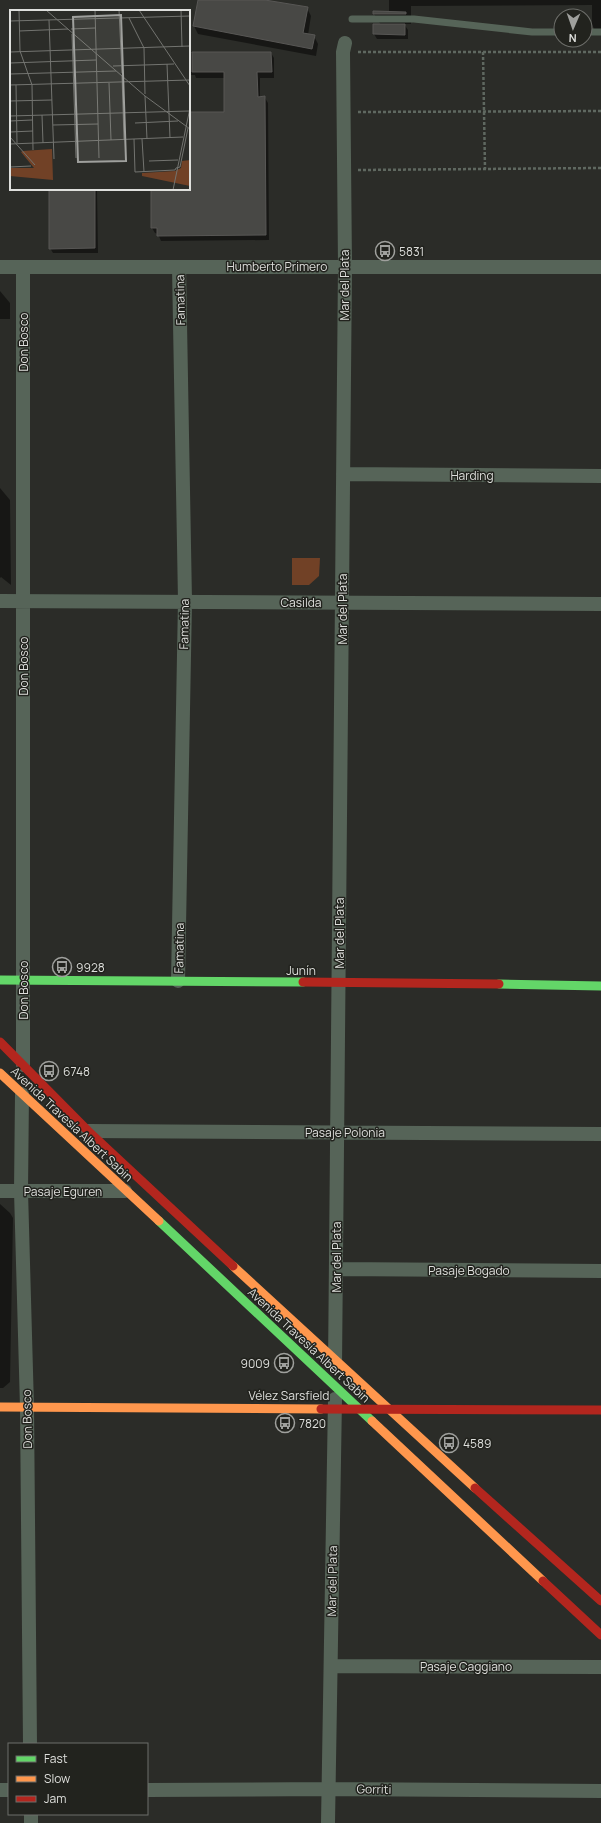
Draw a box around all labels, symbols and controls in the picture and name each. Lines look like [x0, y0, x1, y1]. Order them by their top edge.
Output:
north arrow [553, 8, 593, 48]
inset map [10, 10, 190, 190]
text: N [568, 31, 577, 46]
bus stop icon: 5831 [374, 240, 396, 262]
place label: 5831 [399, 243, 424, 260]
street label: Mar del Plata [336, 250, 353, 321]
street label: Humberto Primero [227, 258, 327, 275]
street label: Famatina [171, 274, 189, 326]
street label: Don Bosco [15, 313, 32, 371]
street label: Harding [450, 467, 494, 484]
street label: Mar del Plata [334, 574, 351, 645]
street label: Casilda [281, 594, 321, 611]
street label: Famatina [175, 598, 193, 650]
street label: Don Bosco [15, 637, 32, 695]
street label: Mar del Plata [331, 898, 348, 969]
street label: Famatina [170, 922, 188, 974]
bus stop icon: 9928 [51, 956, 73, 978]
place label: 9928 [76, 959, 105, 976]
street label: Don Bosco [15, 961, 32, 1019]
street label: Junín [286, 962, 316, 979]
bus stop icon: 6748 [38, 1060, 60, 1082]
street label: Avenida Travesía Albert Sabin [7, 1063, 137, 1185]
place label: 6748 [63, 1063, 90, 1080]
street label: Pasaje Polonia [305, 1124, 385, 1141]
street label: Pasaje Eguren [24, 1183, 102, 1200]
street label: Mar del Plata [328, 1222, 345, 1293]
street label: Pasaje Bogado [428, 1262, 510, 1279]
street label: Avenida Travesía Albert Sabin [244, 1284, 374, 1406]
bus stop icon: 9009 [273, 1352, 295, 1374]
place label: 9009 [240, 1355, 270, 1372]
street label: Vélez Sarsfield [249, 1387, 329, 1404]
street label: Don Bosco [18, 1389, 36, 1449]
bus stop icon: 7820 [274, 1412, 296, 1434]
place label: 7820 [299, 1415, 326, 1432]
bus stop icon: 4589 [438, 1432, 460, 1454]
place label: 4589 [463, 1435, 491, 1452]
street label: Mar del Plata [323, 1545, 341, 1617]
street label: Pasaje Caggiano [420, 1658, 512, 1675]
legend [8, 1743, 148, 1815]
text: Fast [44, 1750, 68, 1767]
text: Slow [44, 1770, 70, 1787]
street label: Gorriti [357, 1780, 391, 1798]
text: Jam [44, 1790, 66, 1807]

